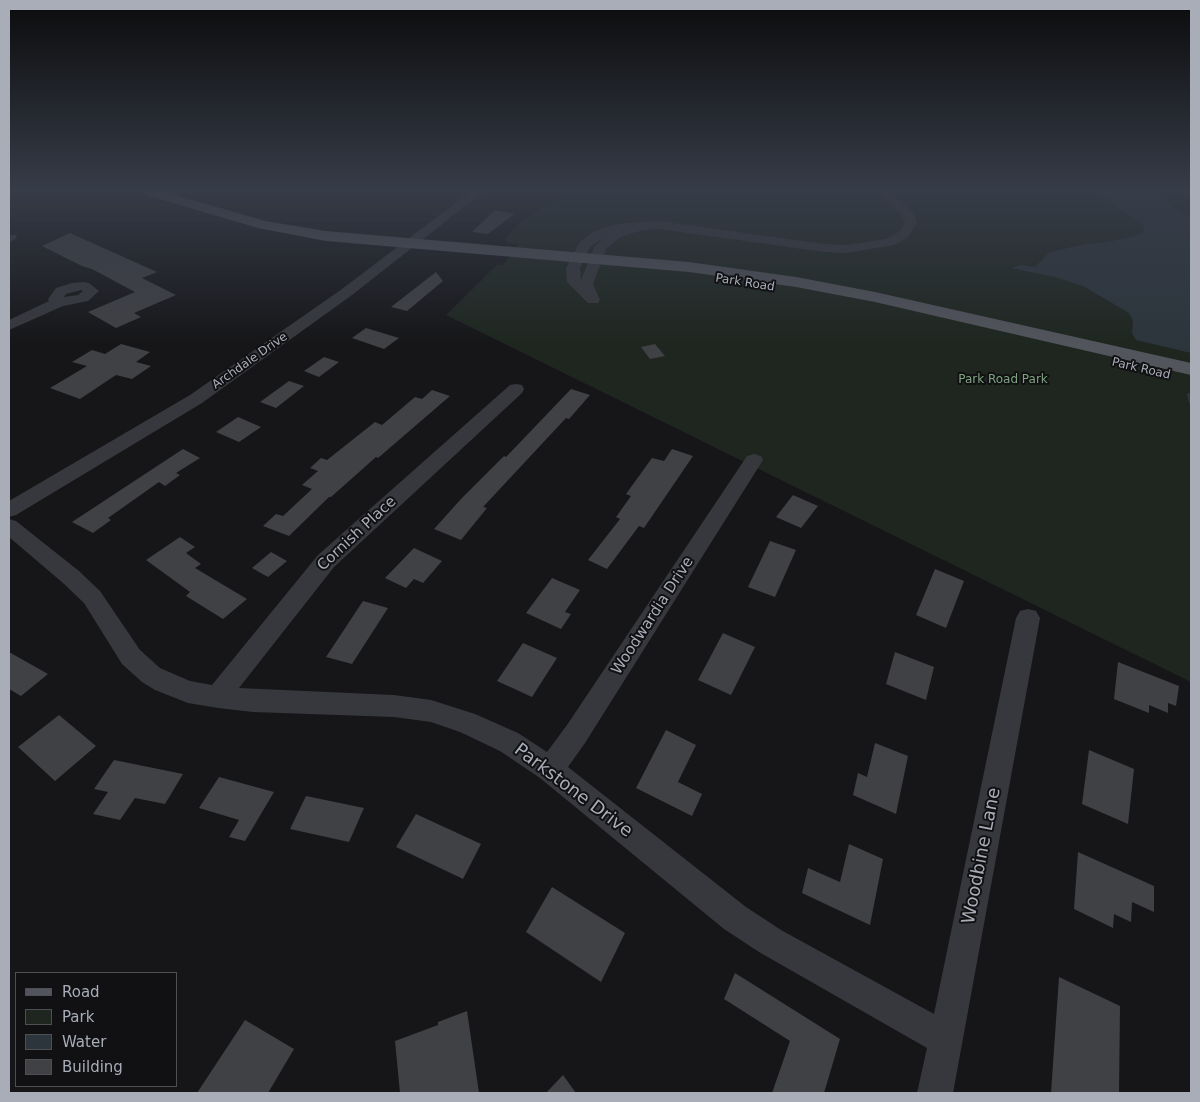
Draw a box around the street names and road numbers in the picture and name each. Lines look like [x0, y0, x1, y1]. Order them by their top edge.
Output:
street label: Park Road [714, 271, 776, 295]
street label: Archdale Drive [210, 330, 290, 392]
street label: Park Road [1110, 355, 1172, 383]
street label: Cornish Place [314, 493, 400, 575]
street label: Woodwardia Drive [608, 554, 698, 678]
street label: Parkstone Drive [510, 739, 636, 843]
street label: Woodbine Lane [958, 786, 1006, 926]

